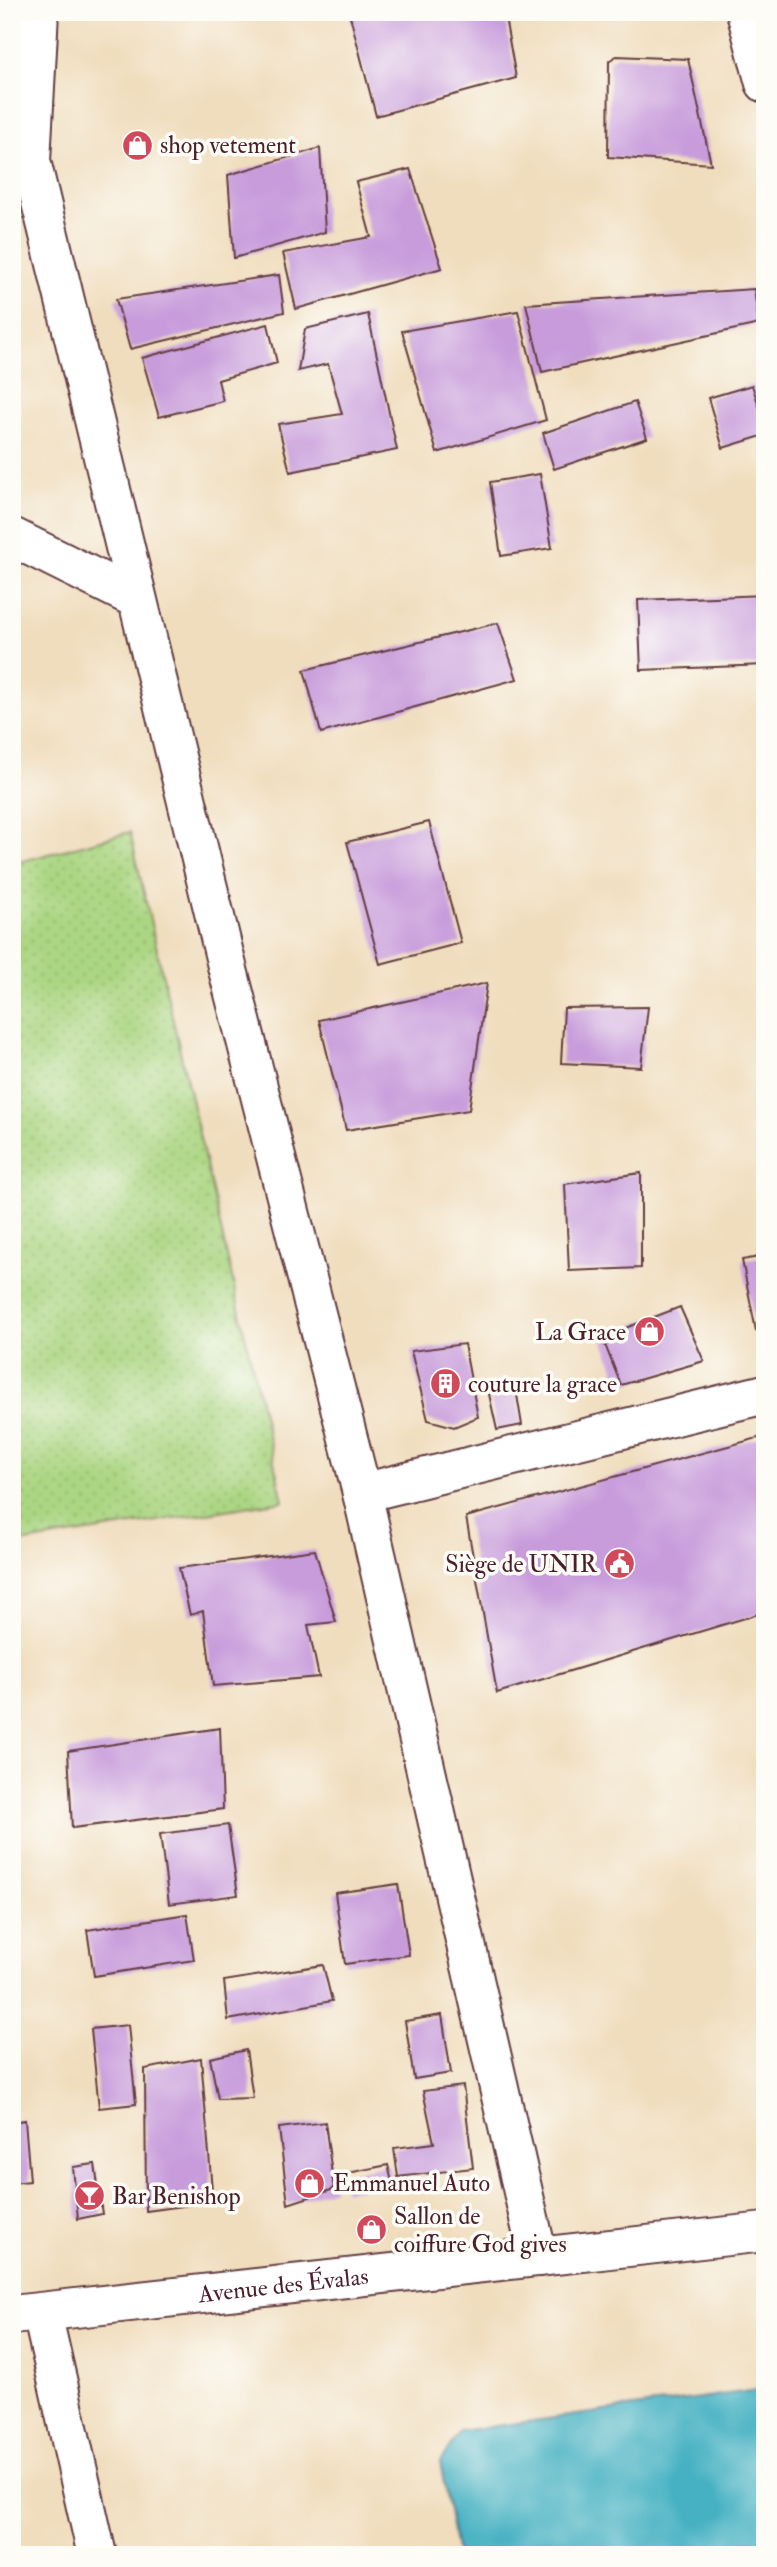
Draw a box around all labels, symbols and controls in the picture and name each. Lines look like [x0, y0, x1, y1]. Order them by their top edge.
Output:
shop icon: shop vetement [120, 128, 154, 162]
place label: shop vetement [160, 130, 296, 161]
shop icon: La Grace [632, 1315, 666, 1349]
place label: La Grace [535, 1317, 626, 1348]
building icon: couture la grace [428, 1367, 462, 1401]
place label: couture la grace [468, 1369, 617, 1400]
public building icon: Siège de UNIR [603, 1547, 637, 1581]
place label: Siège de UNIR [445, 1549, 598, 1580]
shop icon: Emmanuel Auto [293, 2166, 327, 2200]
place label: Emmanuel Auto [333, 2168, 490, 2199]
bar icon: Bar Benishop [72, 2179, 106, 2213]
place label: Bar Benishop [112, 2181, 241, 2212]
place label: Sallon de coiffure God gives [394, 2201, 567, 2260]
shop icon: Sallon de coiffure God gives [354, 2213, 388, 2247]
street label: Avenue des Évalas [196, 2261, 370, 2310]

